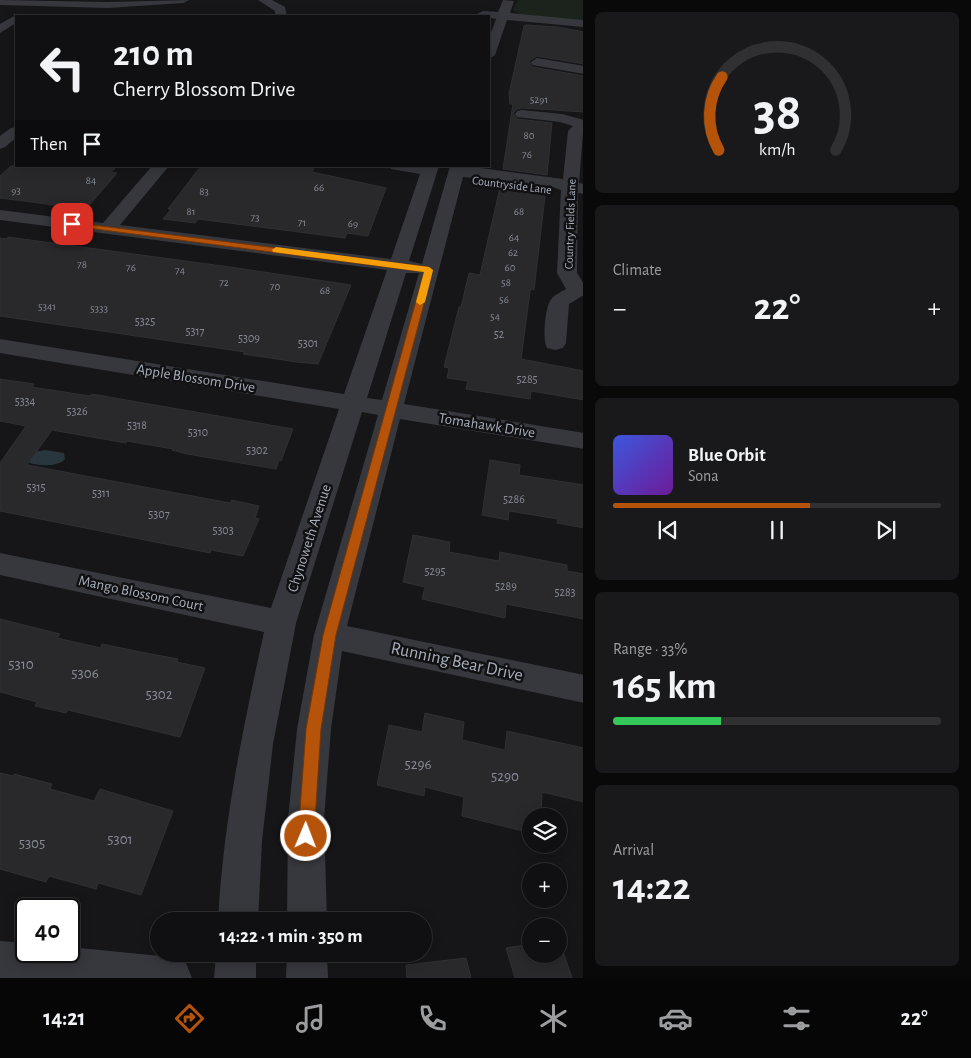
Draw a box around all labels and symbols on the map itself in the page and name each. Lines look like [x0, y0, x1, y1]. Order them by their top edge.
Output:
house number: 5291 [530, 94, 548, 105]
house number: 80 [523, 130, 535, 141]
house number: 76 [522, 149, 532, 160]
street label: Countryside Lane [471, 174, 553, 197]
house number: 84 [86, 175, 96, 186]
street label: Country Fields Lane [562, 179, 579, 269]
house number: 66 [314, 182, 324, 193]
house number: 93 [11, 185, 21, 196]
house number: 83 [199, 186, 209, 197]
pin [51, 203, 93, 245]
house number: 81 [187, 206, 196, 217]
house number: 68 [514, 206, 524, 217]
house number: 73 [250, 212, 260, 223]
house number: 71 [298, 217, 306, 228]
house number: 69 [348, 218, 358, 229]
house number: 64 [509, 232, 519, 243]
house number: 62 [508, 247, 518, 258]
house number: 78 [77, 259, 87, 270]
house number: 76 [126, 262, 136, 273]
house number: 60 [505, 262, 516, 273]
house number: 74 [175, 265, 185, 276]
house number: 72 [219, 277, 229, 288]
house number: 58 [501, 277, 511, 288]
house number: 70 [270, 281, 280, 292]
house number: 68 [320, 285, 330, 296]
house number: 56 [499, 294, 509, 305]
house number: 5341 [38, 301, 56, 312]
house number: 5333 [90, 303, 109, 314]
house number: 54 [490, 311, 500, 322]
house number: 5325 [135, 315, 155, 327]
house number: 5317 [185, 325, 205, 337]
house number: 52 [494, 328, 505, 340]
house number: 5309 [238, 332, 260, 344]
house number: 5301 [298, 337, 318, 349]
street label: Apple Blossom Drive [136, 362, 256, 395]
house number: 5285 [516, 373, 538, 385]
house number: 5334 [15, 395, 36, 407]
house number: 5326 [66, 405, 88, 417]
street label: Tomahawk Drive [438, 410, 536, 441]
house number: 5318 [127, 419, 147, 431]
house number: 5310 [188, 426, 208, 438]
house number: 5302 [246, 444, 268, 456]
house number: 5315 [26, 481, 46, 493]
street label: Chynoweth Avenue [285, 482, 334, 594]
house number: 5311 [92, 487, 110, 499]
house number: 5286 [503, 493, 525, 505]
house number: 5307 [148, 508, 170, 520]
house number: 5303 [212, 524, 234, 536]
house number: 5295 [424, 565, 446, 577]
street label: Mango Blossom Court [77, 573, 205, 614]
house number: 5289 [495, 580, 517, 592]
house number: 5283 [554, 586, 576, 598]
street label: Running Bear Drive [389, 639, 524, 685]
house number: 5310 [8, 657, 34, 672]
house number: 5306 [71, 666, 99, 681]
house number: 5302 [145, 687, 173, 702]
house number: 5296 [404, 757, 432, 772]
house number: 5290 [491, 769, 519, 784]
position arrow [279, 809, 331, 861]
house number: 5301 [107, 832, 133, 847]
house number: 5305 [19, 836, 45, 851]
speed limit sign: 40 [15, 898, 80, 963]

